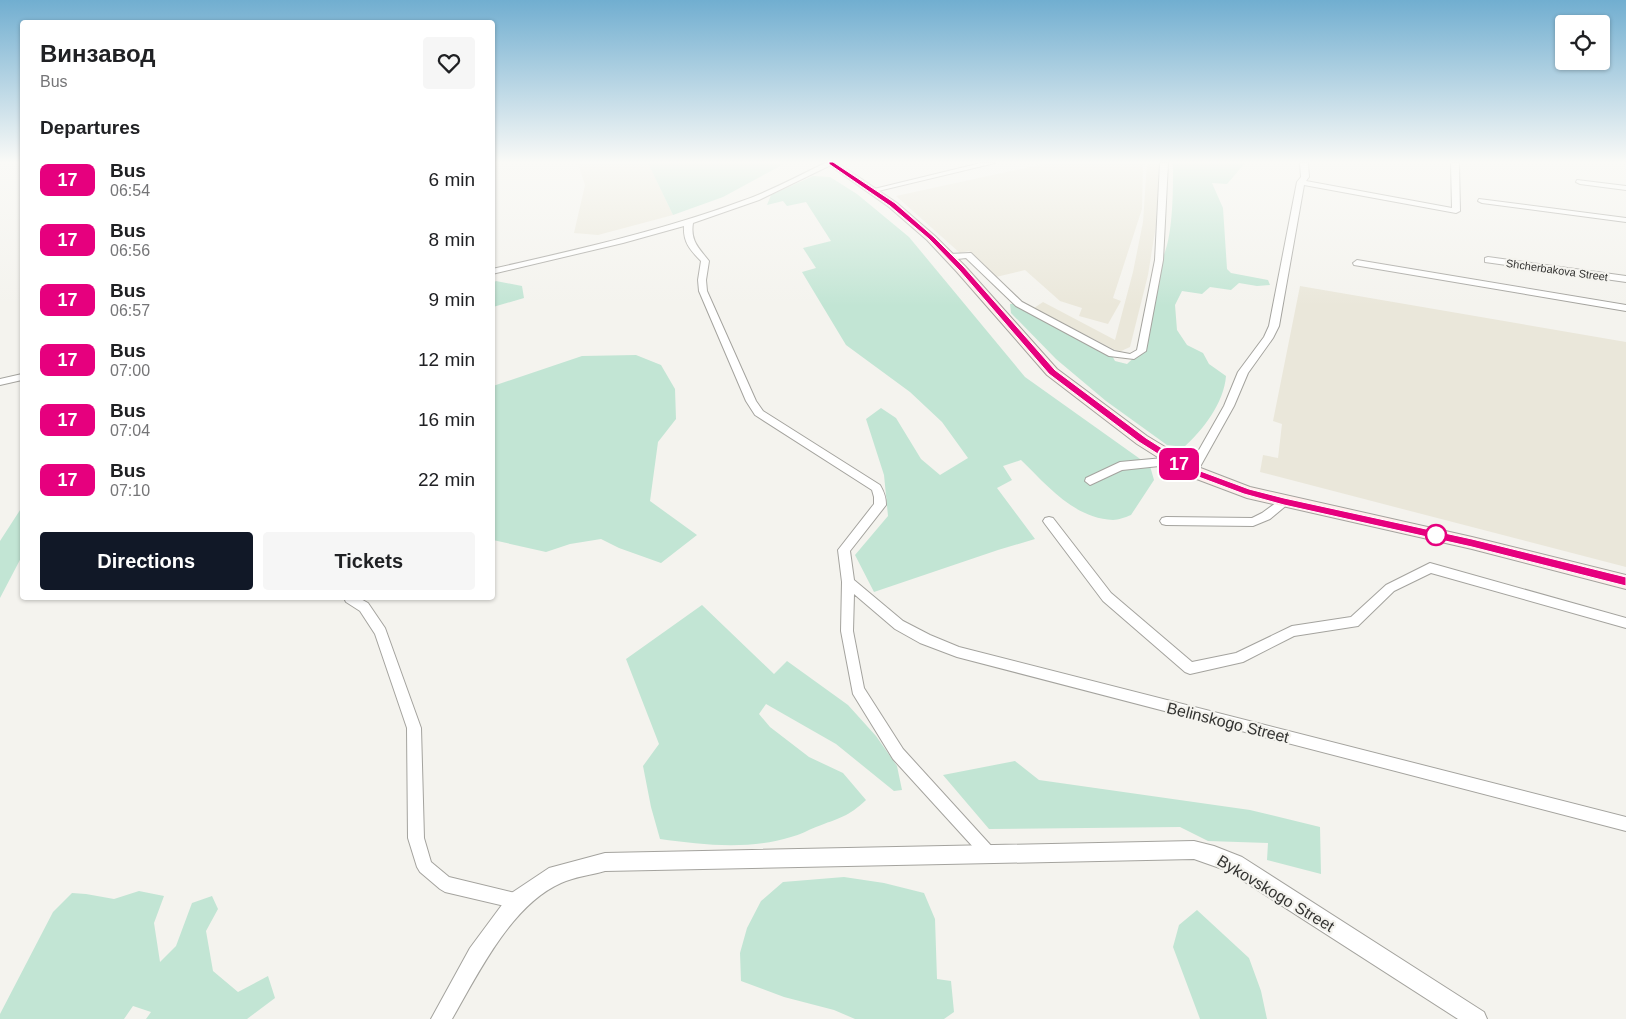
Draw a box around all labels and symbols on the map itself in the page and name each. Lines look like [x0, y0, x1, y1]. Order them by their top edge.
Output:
street label: Shcherbakova Street [1505, 257, 1609, 283]
line badge: 17 [1156, 448, 1202, 480]
unlabelled marker [1425, 524, 1447, 546]
street label: Belinskogo Street [1165, 699, 1291, 746]
street label: Bykovskogo Street [1214, 852, 1338, 935]

